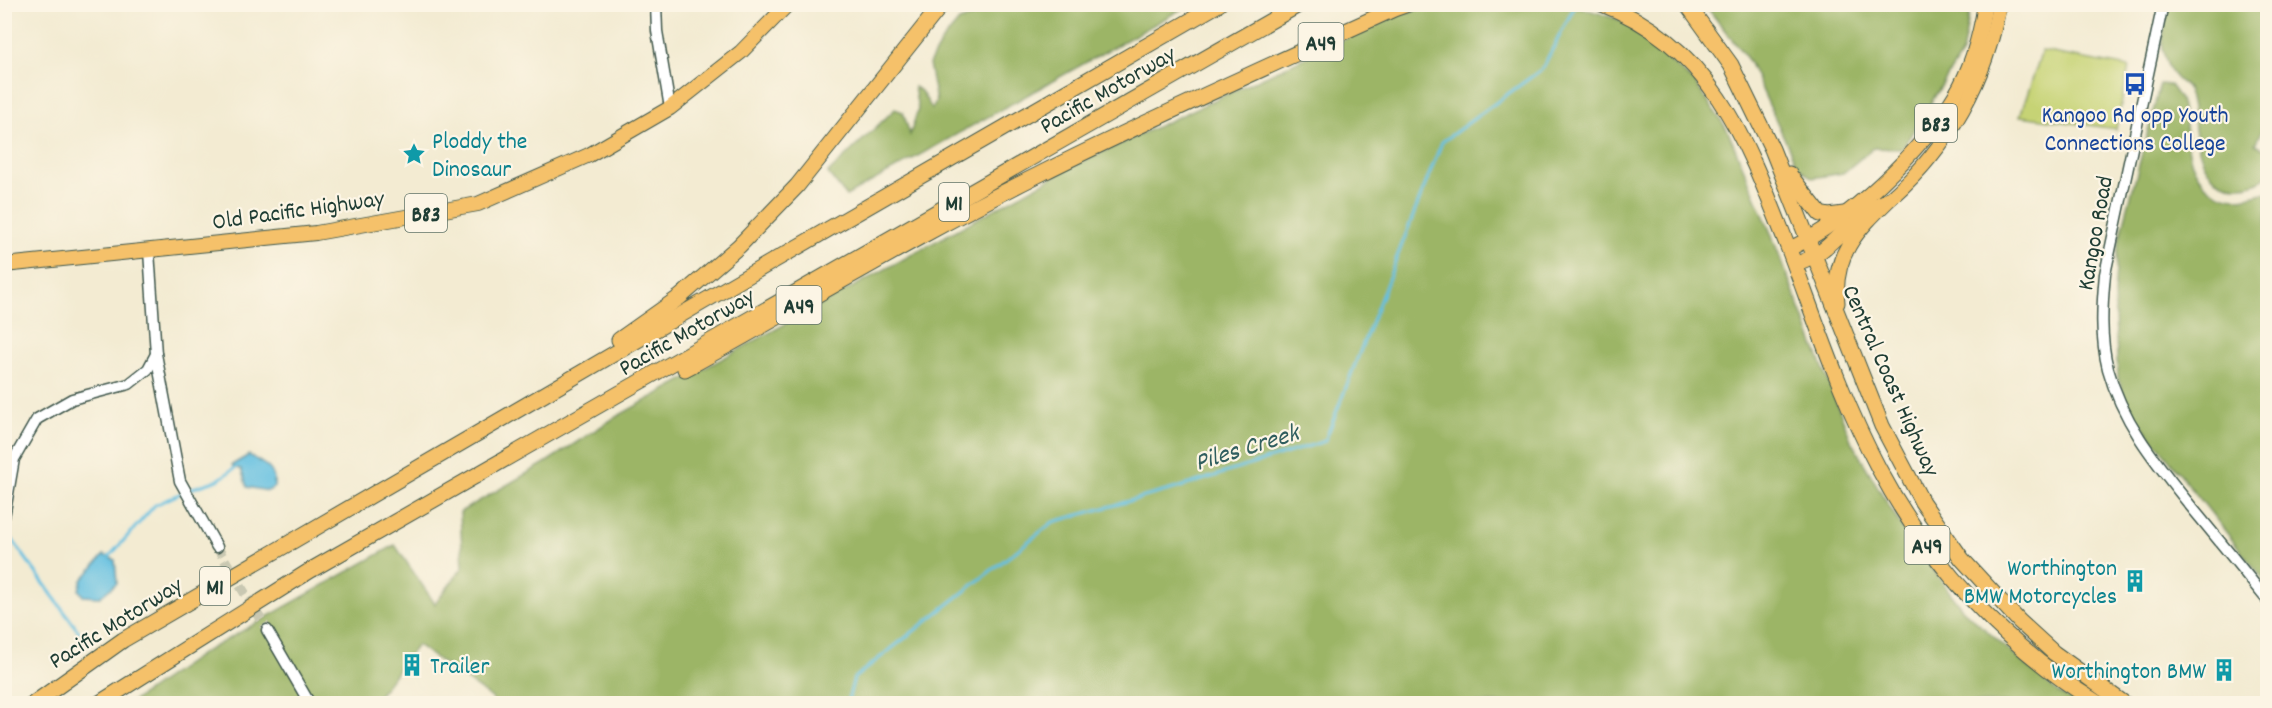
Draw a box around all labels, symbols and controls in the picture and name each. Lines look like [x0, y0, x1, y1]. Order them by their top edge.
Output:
road number: A49 [1298, 23, 1344, 61]
street label: Pacific Motorway [1034, 38, 1184, 144]
bus stop icon: Kangoo Rd opp Youth Connections College [2122, 71, 2148, 97]
place label: Kangoo Rd opp Youth Connections College [2041, 100, 2229, 162]
road number: B83 [1915, 104, 1957, 142]
place label: Ploddy the Dinosaur [432, 126, 527, 188]
place icon: Ploddy the Dinosaur [401, 141, 427, 167]
street label: Kangoo Road [2070, 174, 2124, 293]
street label: Old Pacific Highway [210, 183, 388, 241]
road number: M1 [939, 183, 969, 221]
road number: B83 [405, 194, 447, 232]
street label: Pacific Motorway [613, 280, 763, 386]
street label: Central Coast Highway [1832, 280, 1947, 484]
road number: A49 [776, 286, 822, 324]
water label: Piles Creek [1190, 415, 1306, 483]
road number: A49 [1904, 526, 1950, 564]
place label: Worthington BMW Motorcycles [1964, 553, 2117, 615]
road number: M1 [200, 567, 230, 605]
building icon: Worthington BMW Motorcycles [2122, 568, 2148, 594]
street label: Pacific Motorway [43, 569, 191, 679]
place label: Trailer [430, 651, 489, 685]
building icon: Trailer [399, 652, 425, 678]
place label: Worthington BMW [2051, 656, 2206, 690]
building icon: Worthington BMW [2211, 657, 2237, 683]

